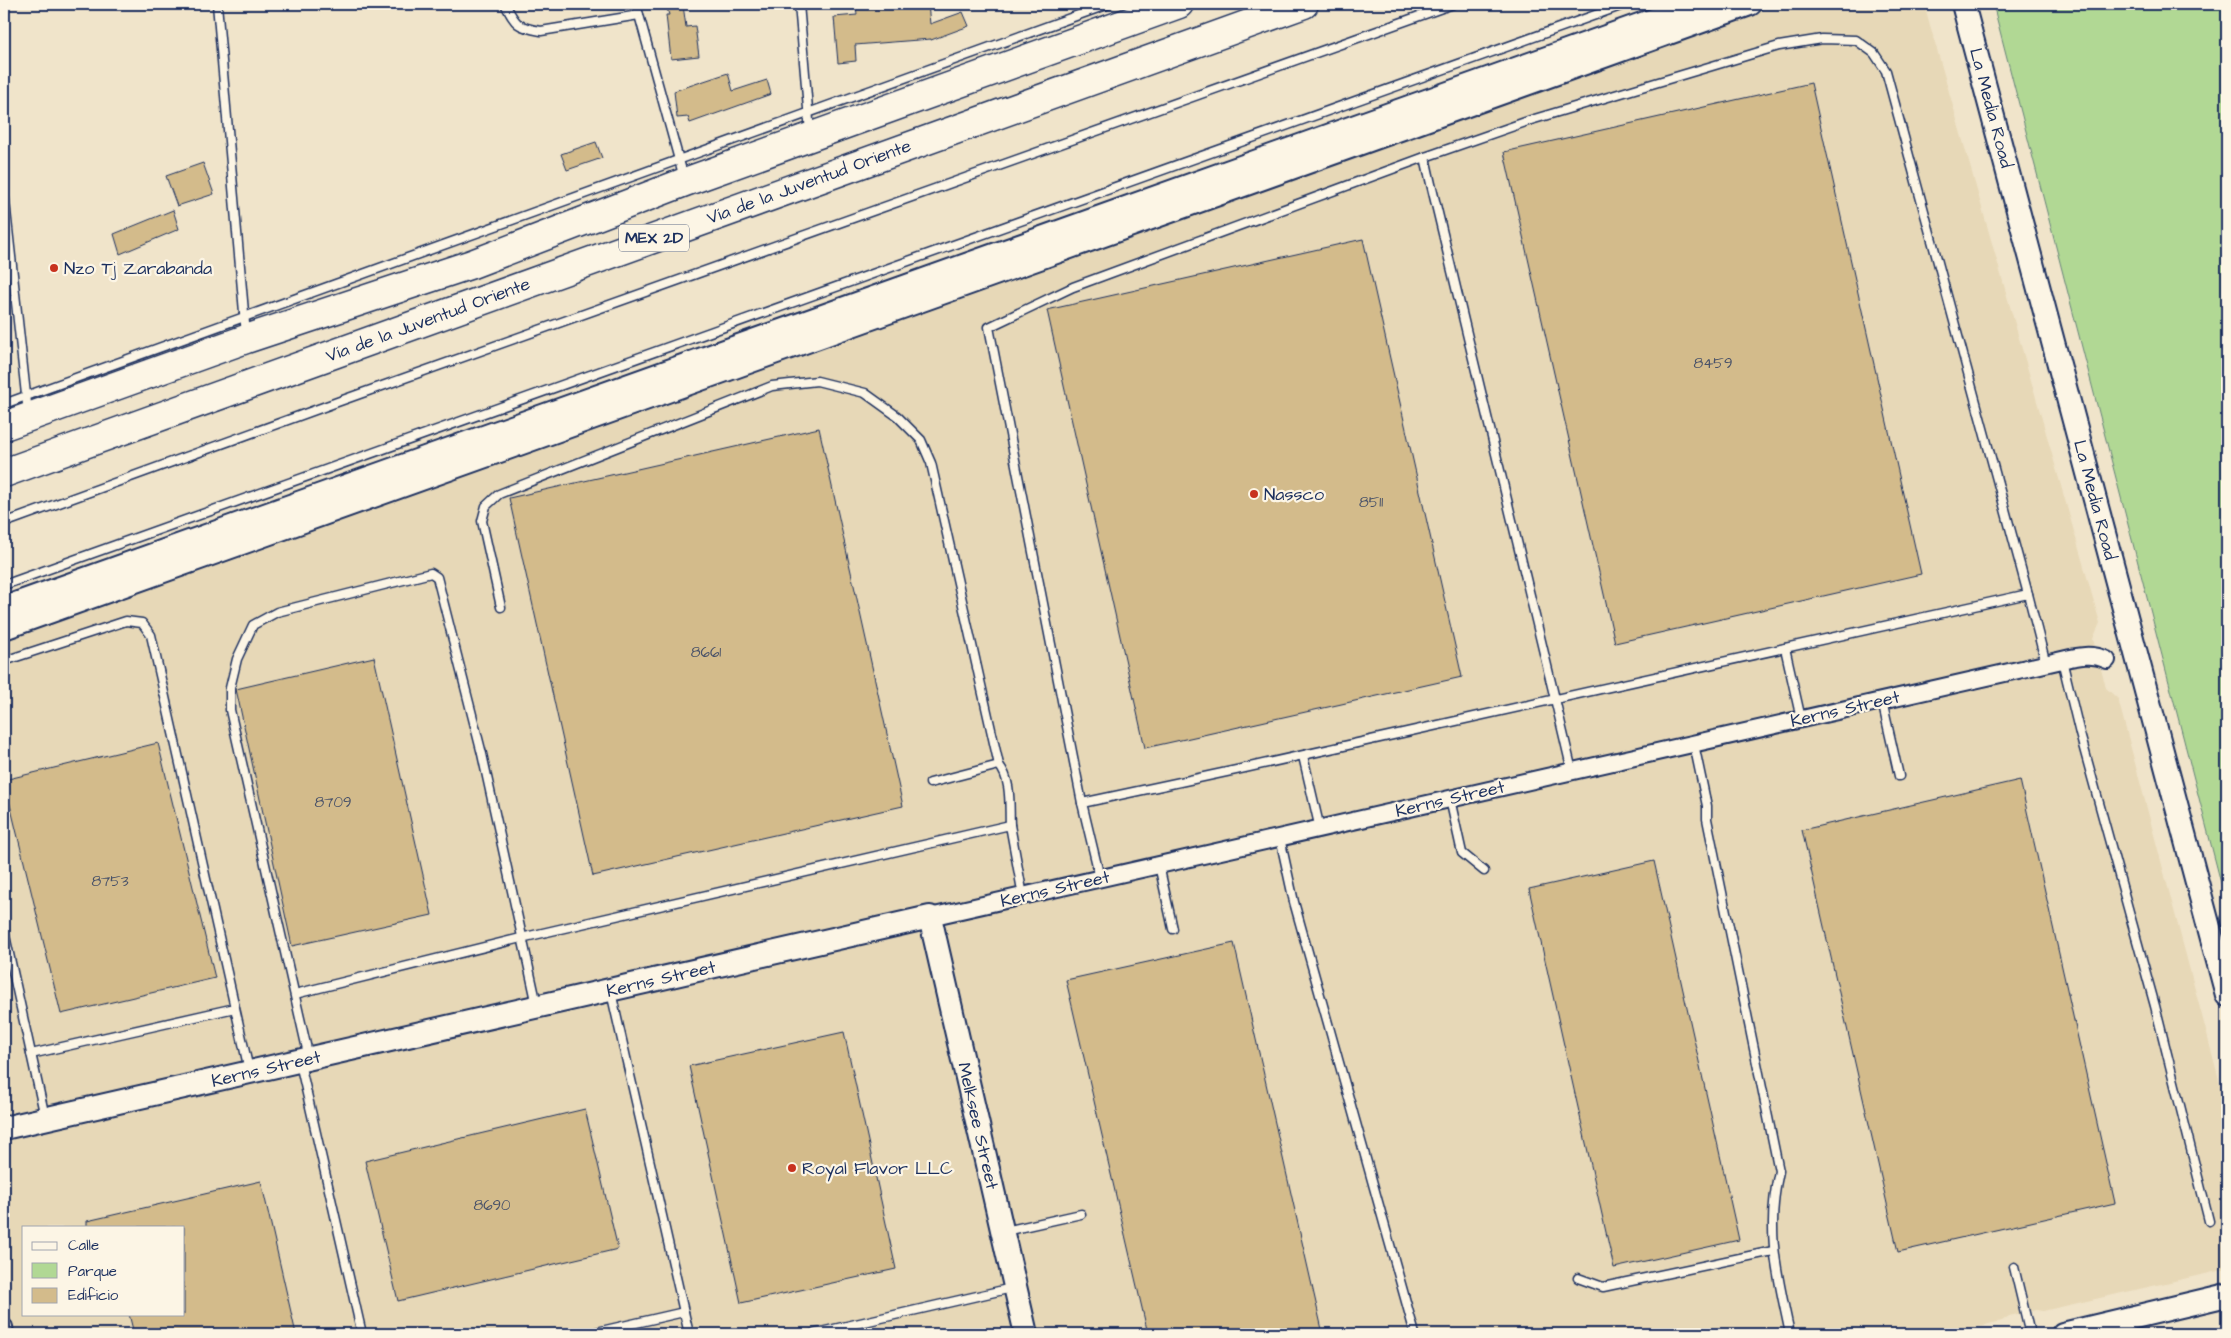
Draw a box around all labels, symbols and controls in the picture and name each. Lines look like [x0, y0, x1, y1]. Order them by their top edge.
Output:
street label: La Media Road [1963, 45, 2019, 171]
street label: Vía de la Juventud Oriente [703, 133, 915, 231]
road number: MEX 2D [619, 224, 689, 252]
place label: Nzo Tj Zarabanda [64, 256, 212, 281]
marker: Nzo Tj Zarabanda [48, 262, 60, 274]
street label: Vía de la Juventud Oriente [322, 271, 534, 369]
house number: 8459 [1693, 353, 1733, 374]
street label: La Media Road [2067, 437, 2123, 563]
place label: Nassco [1264, 482, 1324, 507]
marker: Nassco [1248, 488, 1260, 500]
house number: 8511 [1359, 492, 1383, 513]
house number: 8661 [691, 642, 721, 663]
street label: Kerns Street [1788, 684, 1903, 734]
street label: Kerns Street [1393, 774, 1508, 824]
house number: 8709 [315, 792, 351, 813]
street label: Kerns Street [998, 864, 1113, 914]
house number: 8753 [91, 871, 129, 892]
street label: Kerns Street [604, 954, 719, 1004]
street label: Kerns Street [209, 1044, 324, 1094]
street label: Melksee Street [951, 1060, 1005, 1193]
place label: Royal Flavor LLC [802, 1156, 953, 1182]
marker: Royal Flavor LLC [786, 1162, 798, 1174]
house number: 8690 [473, 1195, 511, 1216]
legend [22, 1226, 185, 1316]
text: Calle [68, 1235, 99, 1256]
text: Parque [68, 1261, 117, 1282]
text: Edificio [68, 1285, 119, 1306]

